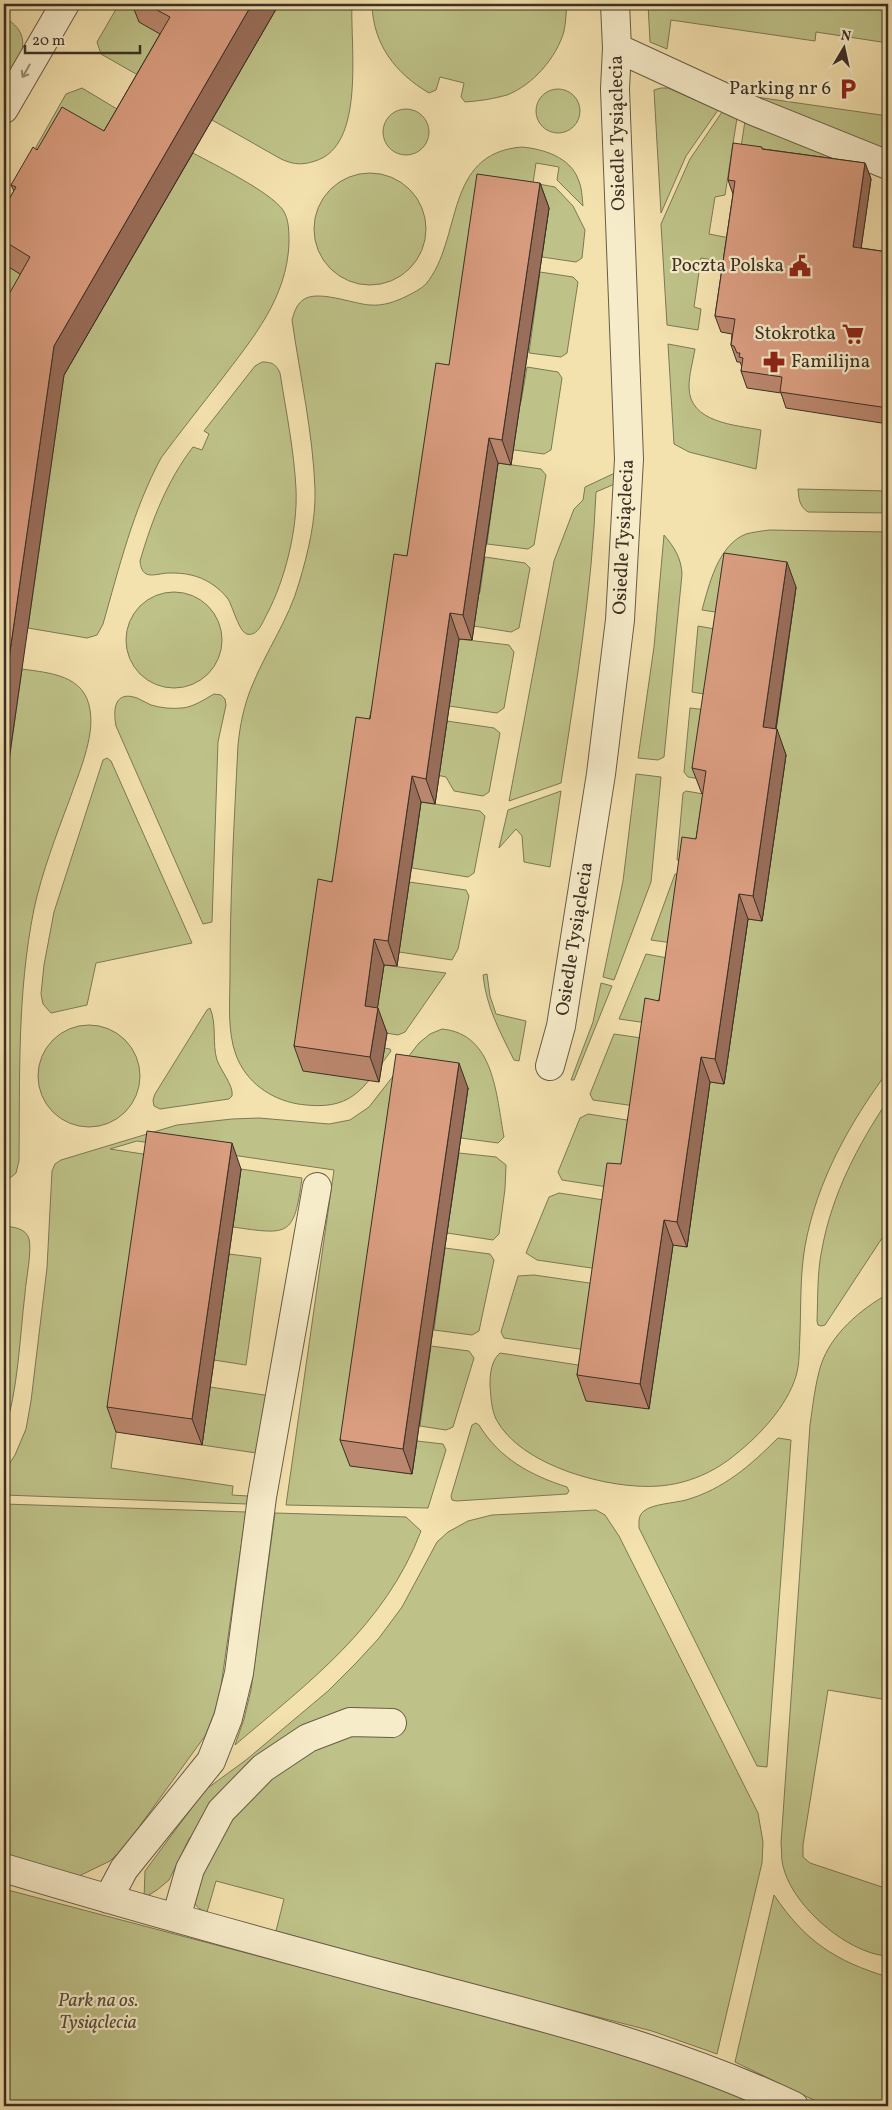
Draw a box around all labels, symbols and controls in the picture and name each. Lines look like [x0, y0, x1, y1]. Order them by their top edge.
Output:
scale bar [25, 22, 140, 54]
north arrow [820, 22, 870, 72]
text: N [839, 26, 852, 47]
text: 20 m [32, 31, 65, 52]
street label: Osiedle Tysiąclecia [604, 55, 632, 211]
one-way arrow [20, 64, 30, 78]
place label: Parking nr 6 [729, 76, 831, 102]
parking icon: Parking nr 6 [835, 76, 861, 102]
place label: Poczta Polska [671, 253, 784, 279]
public building icon: Poczta Polska [787, 253, 813, 279]
place label: Stokrotka [754, 321, 836, 347]
supermarket icon: Stokrotka [840, 321, 866, 347]
pharmacy icon: Familijna [761, 349, 787, 375]
place label: Familijna [791, 349, 870, 375]
street label: Osiedle Tysiąclecia [607, 459, 641, 615]
street label: Osiedle Tysiąclecia [550, 860, 600, 1018]
park label: Park na os. Tysiąclecia [58, 1988, 138, 2036]

